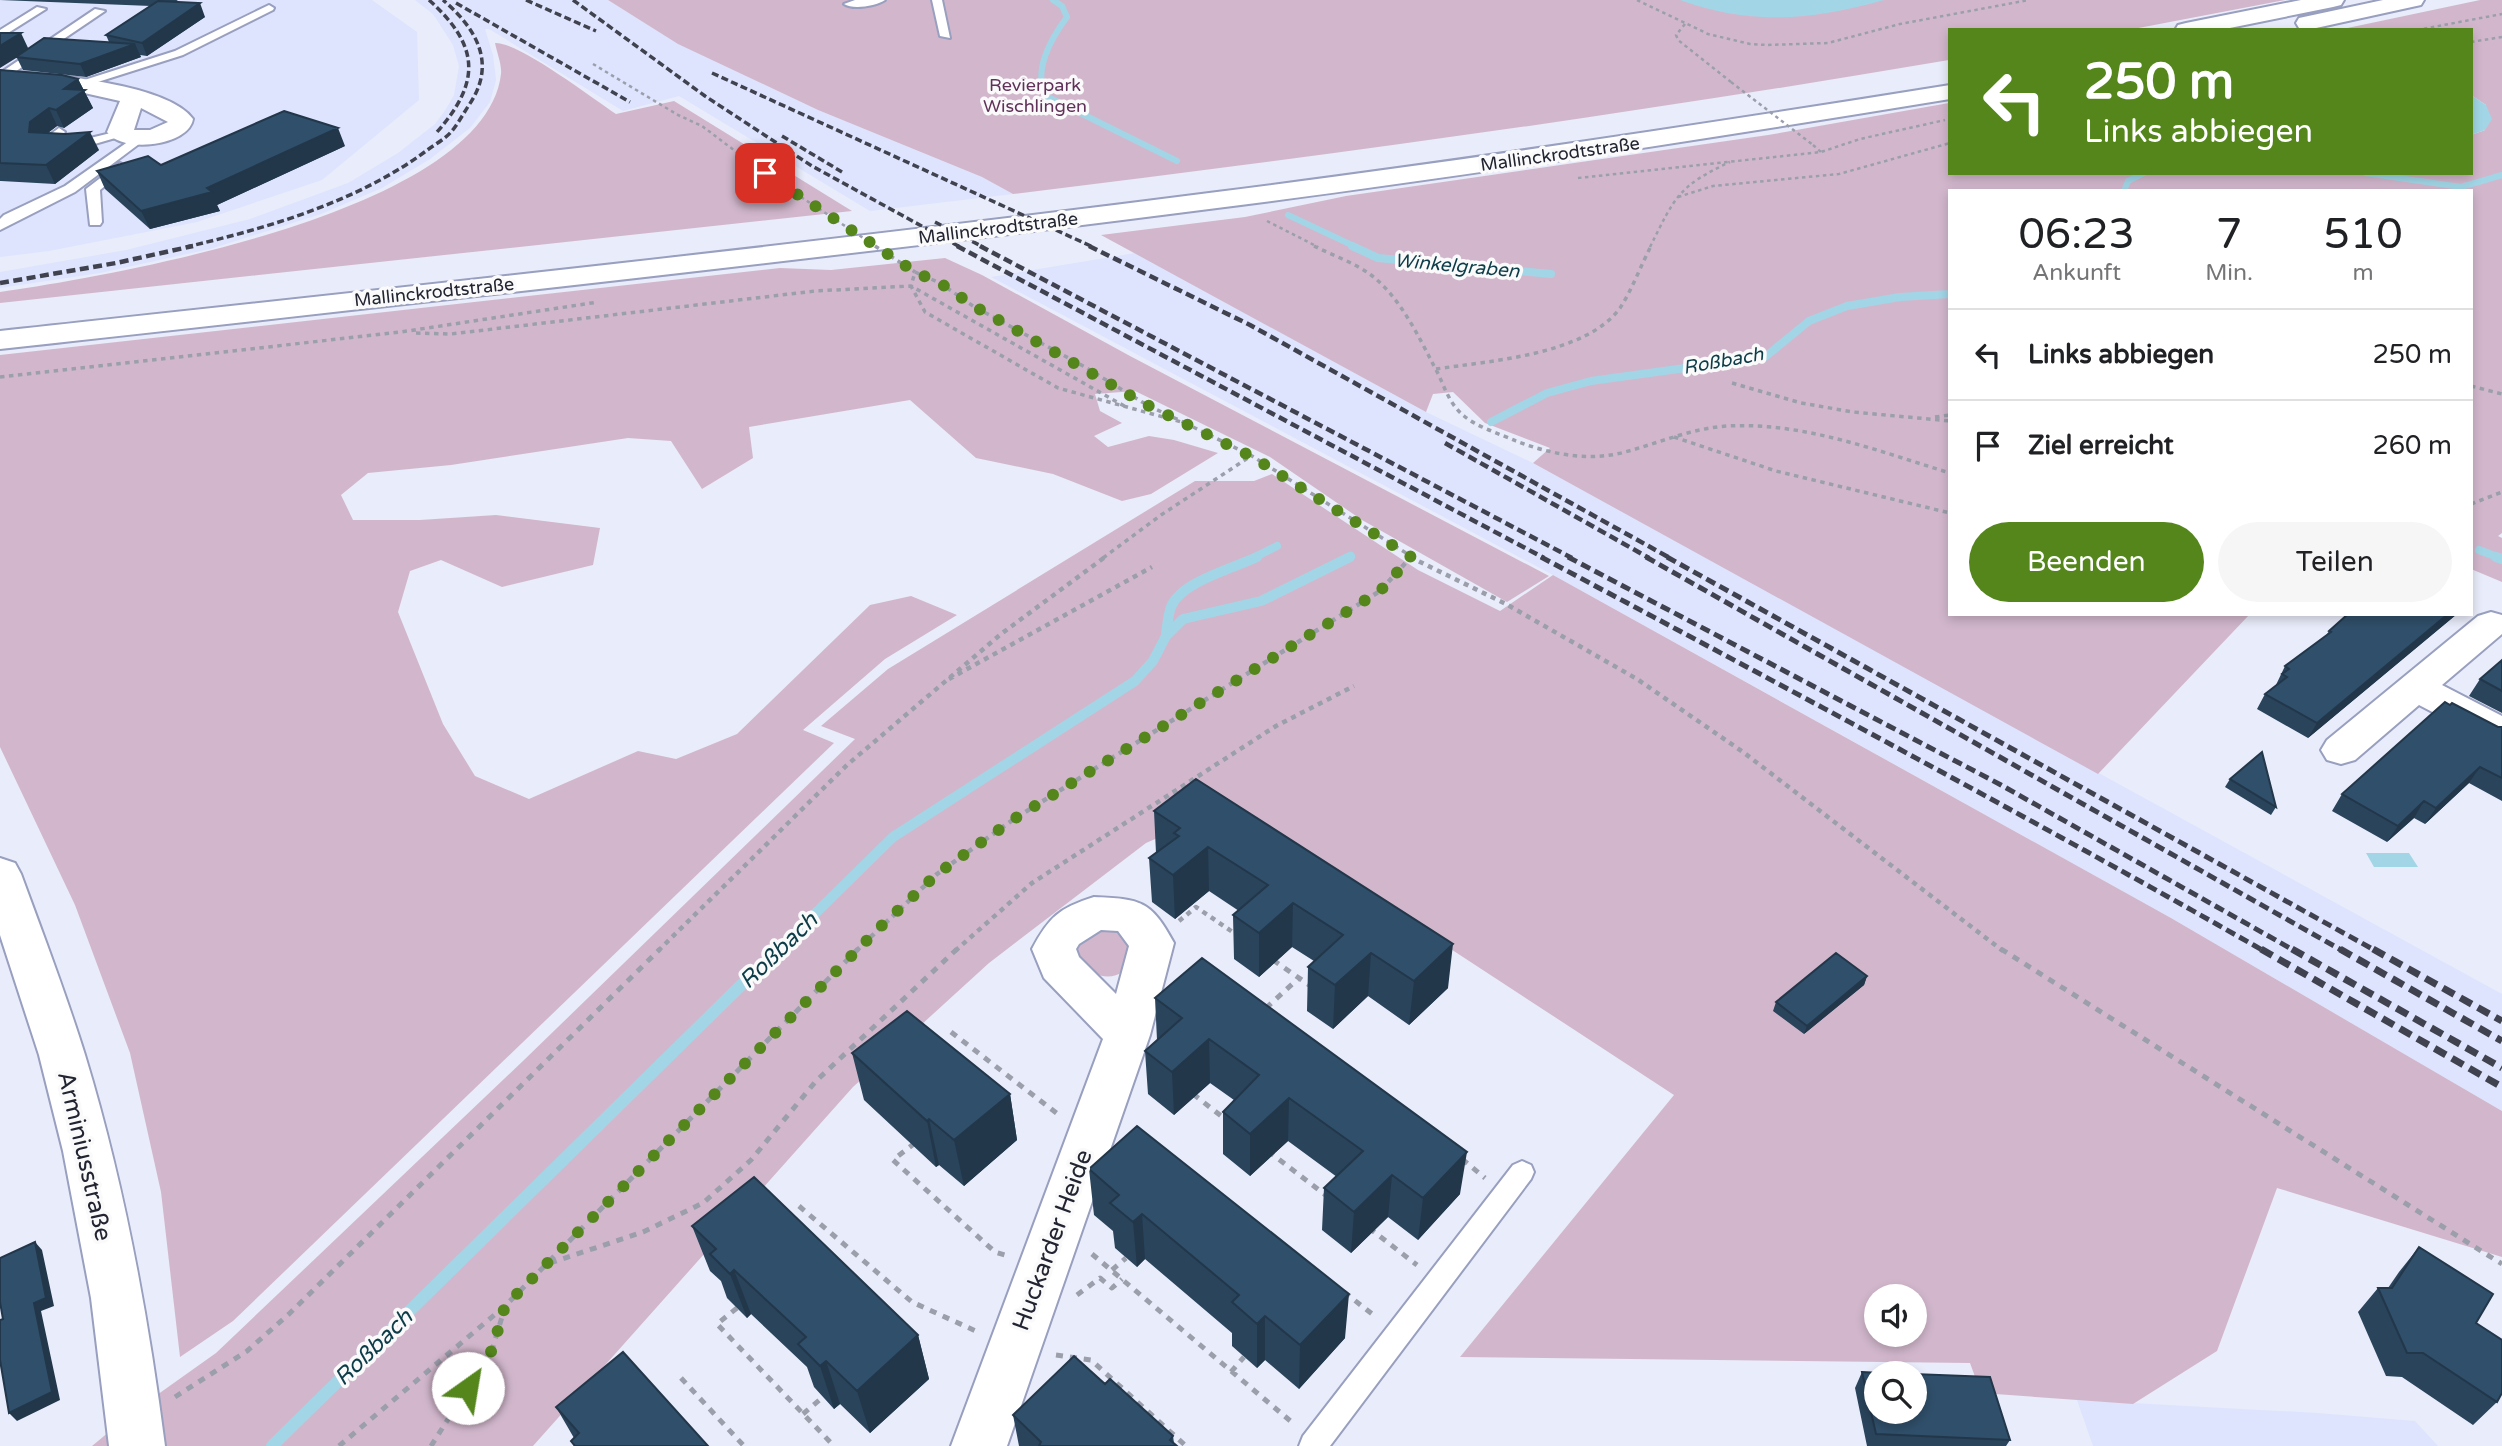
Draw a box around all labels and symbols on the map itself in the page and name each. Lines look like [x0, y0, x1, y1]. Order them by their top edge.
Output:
park label: Revierpark Wischlingen [983, 74, 1087, 117]
street label: Mallinckrodtstraße [1479, 132, 1641, 176]
pin [735, 143, 795, 203]
street label: Mallinckrodtstraße [917, 207, 1079, 249]
water label: Winkelgraben [1394, 250, 1521, 282]
street label: Mallinckrodtstraße [353, 273, 515, 311]
water label: Roßbach [1681, 343, 1765, 379]
water label: Roßbach [734, 906, 824, 995]
street label: Arminiusstraße [51, 1068, 118, 1244]
street label: Huckarder Heide [1006, 1146, 1099, 1335]
water label: Roßbach [329, 1303, 419, 1392]
position arrow [431, 1351, 505, 1425]

